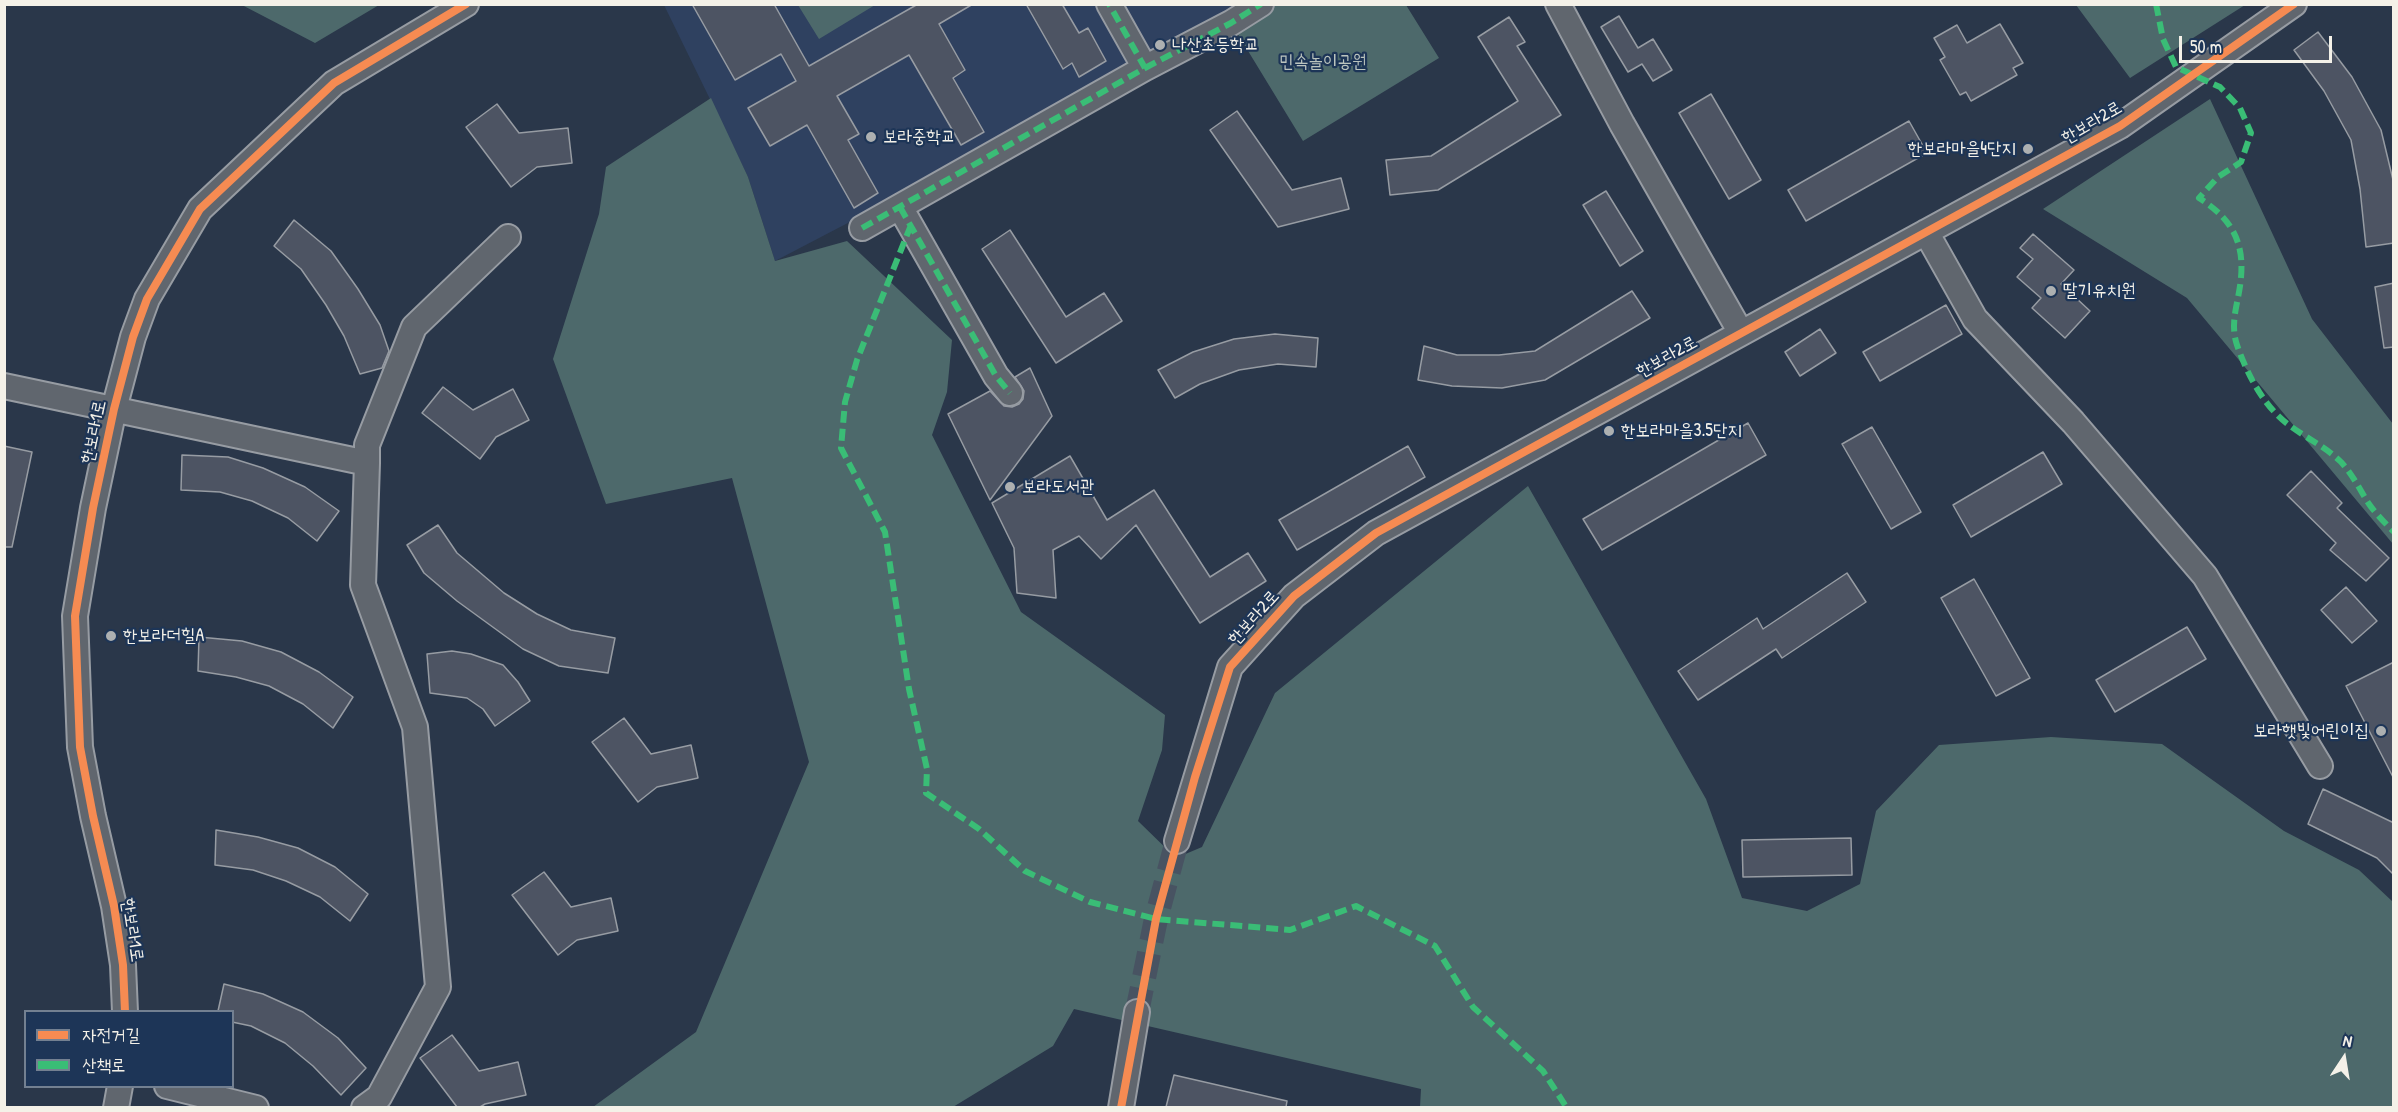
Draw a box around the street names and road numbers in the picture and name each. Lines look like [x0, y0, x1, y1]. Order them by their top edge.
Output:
street label: 한보라2로 [2058, 97, 2126, 149]
street label: 한보라2로 [1633, 331, 1701, 383]
street label: 한보라1로 [77, 398, 111, 466]
street label: 한보라2로 [1224, 586, 1284, 650]
street label: 한보라1로 [116, 896, 148, 964]

